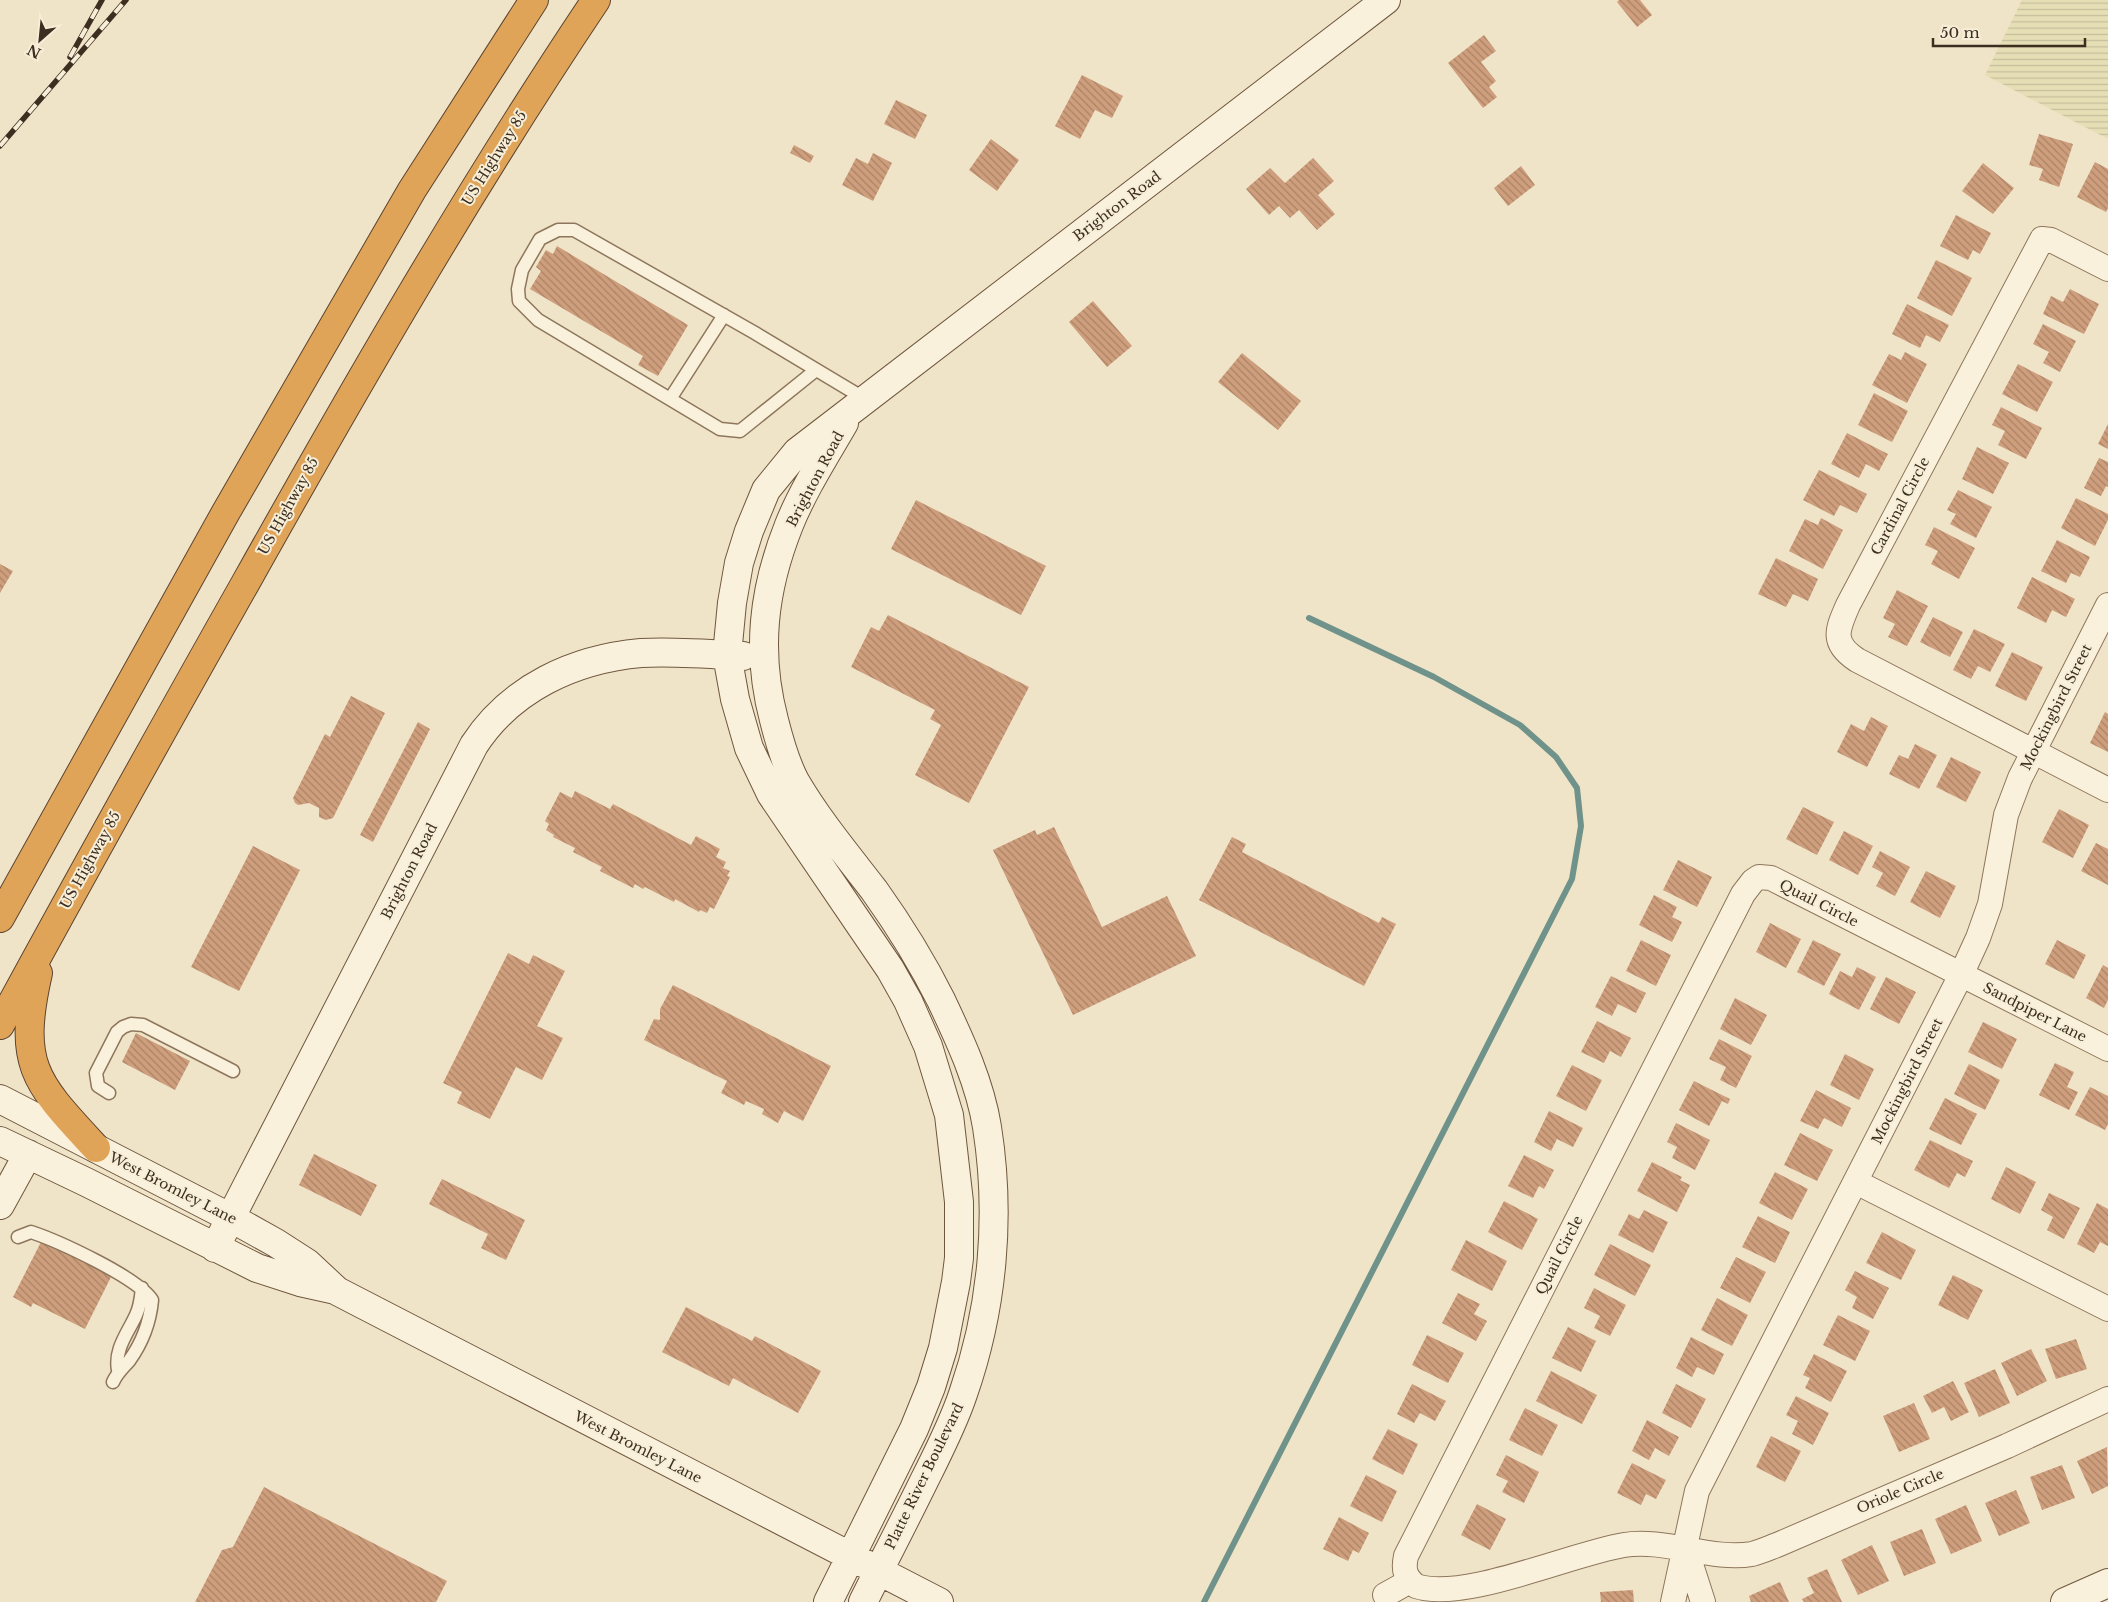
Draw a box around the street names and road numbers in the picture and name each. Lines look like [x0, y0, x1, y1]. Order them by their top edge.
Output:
street label: US Highway 85 [458, 107, 530, 209]
street label: Brighton Road [1069, 167, 1165, 245]
street label: Brighton Road [782, 428, 848, 530]
street label: US Highway 85 [254, 454, 322, 558]
street label: Cardinal Circle [1867, 454, 1933, 558]
street label: Mockingbird Street [2016, 640, 2096, 773]
street label: US Highway 85 [56, 808, 124, 912]
street label: Brighton Road [377, 819, 441, 922]
street label: Quail Circle [1776, 875, 1862, 931]
street label: Sandpiper Lane [1980, 978, 2090, 1046]
street label: Mockingbird Street [1867, 1014, 1947, 1147]
street label: West Bromley Lane [105, 1148, 240, 1228]
street label: Quail Circle [1531, 1212, 1587, 1298]
street label: Platte River Boulevard [881, 1399, 968, 1552]
street label: West Bromley Lane [570, 1407, 705, 1487]
street label: Oriole Circle [1854, 1465, 1946, 1517]

